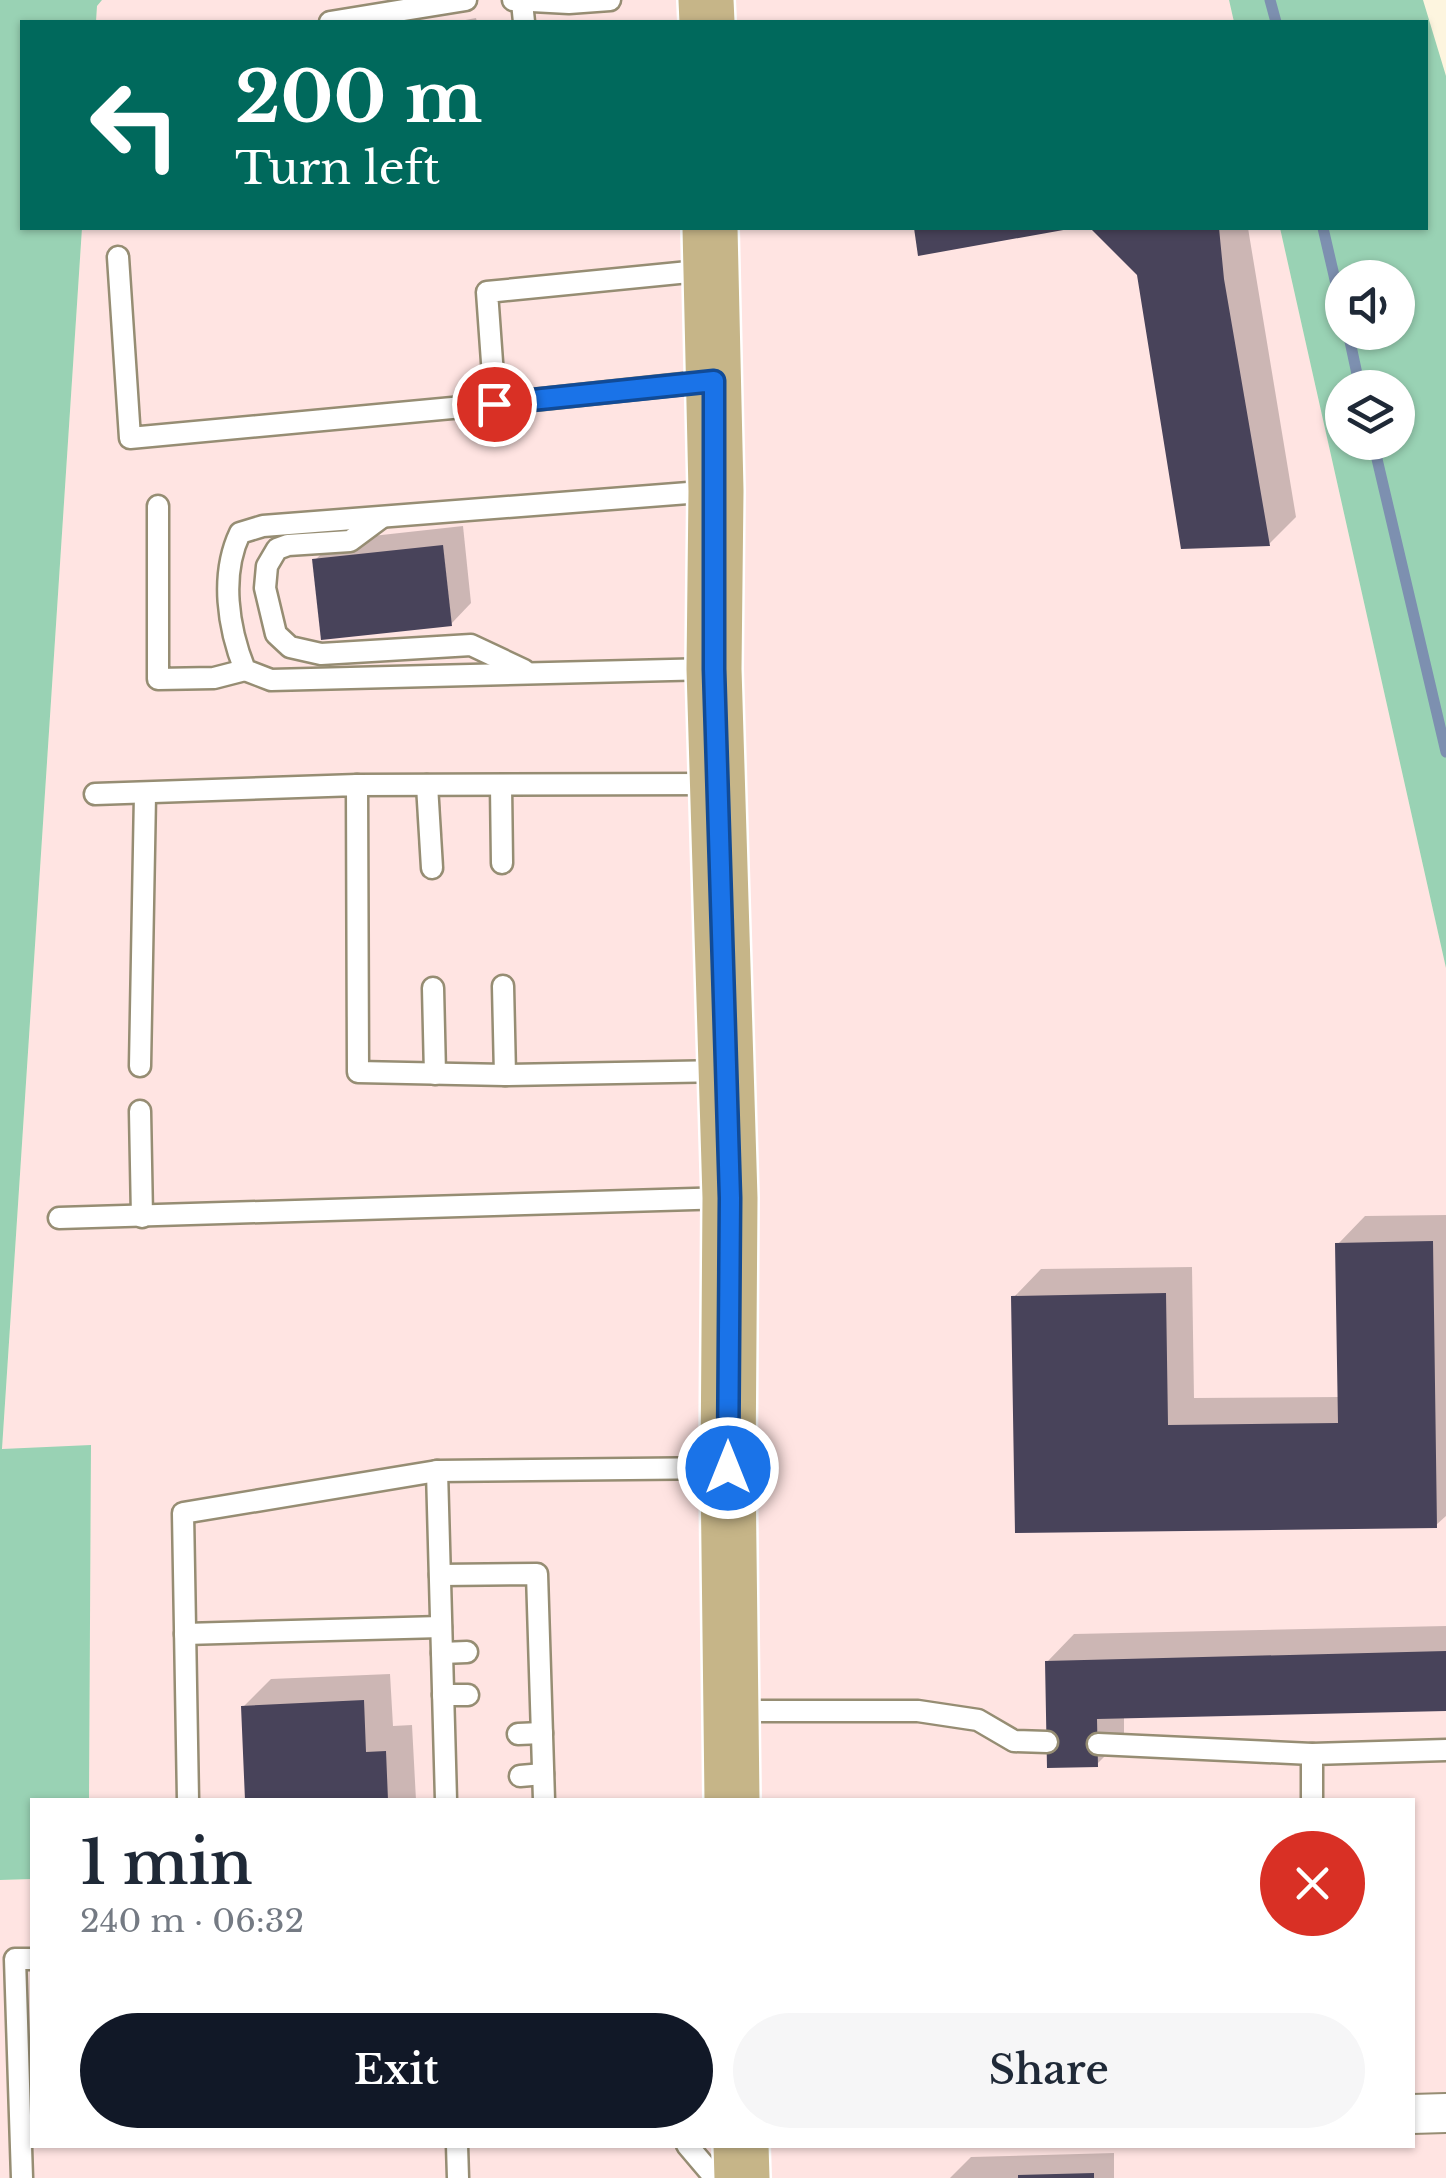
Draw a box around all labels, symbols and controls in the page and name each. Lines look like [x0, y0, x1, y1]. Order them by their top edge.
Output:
text: 200 m [235, 54, 482, 141]
icon: left [70, 60, 200, 190]
text: Turn left [235, 140, 440, 196]
map controls [1325, 260, 1415, 460]
button: sound [1325, 260, 1415, 350]
pin [452, 362, 537, 447]
button: layers [1325, 370, 1415, 460]
icon: arrive [467, 377, 522, 432]
position arrow [676, 1416, 780, 1520]
text: 1 min [80, 1826, 253, 1900]
button: close [1260, 1831, 1365, 1936]
text: 240 m · 06:32 [80, 1901, 304, 1941]
button: Exit [80, 2013, 713, 2128]
button: Share [733, 2013, 1365, 2128]

